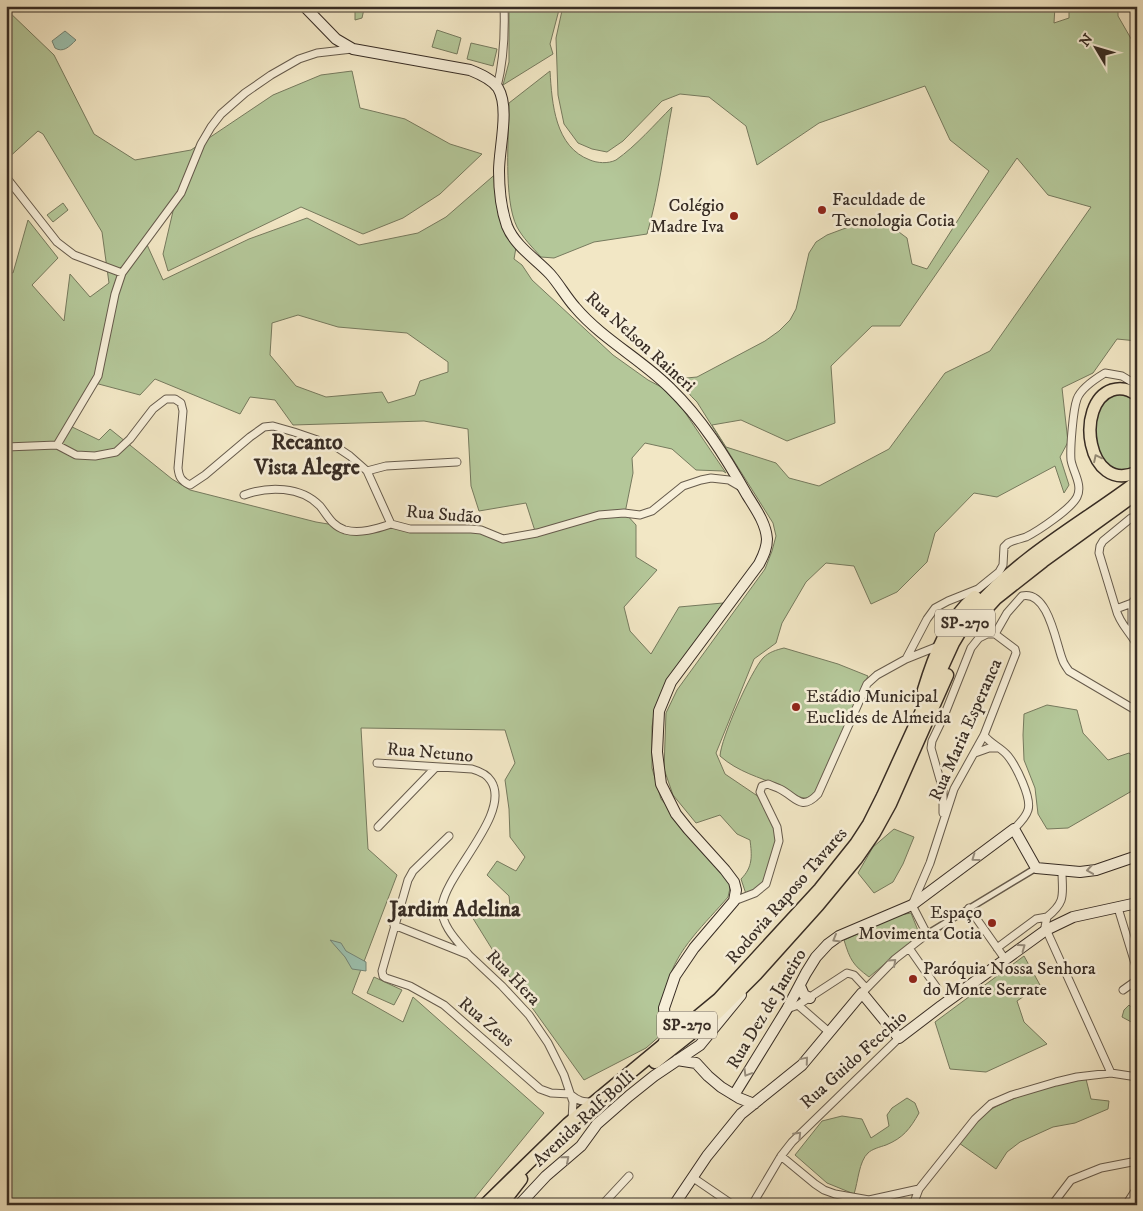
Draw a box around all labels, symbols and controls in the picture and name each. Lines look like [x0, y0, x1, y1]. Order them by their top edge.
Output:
north arrow [1070, 22, 1120, 72]
text: N [1076, 30, 1097, 51]
place label: Faculdade de Tecnologia Cotia [832, 189, 955, 232]
place label: Colégio Madre Iva [650, 195, 724, 238]
marker: Faculdade de Tecnologia Cotia [816, 204, 828, 216]
marker: Colégio Madre Iva [728, 210, 740, 222]
street label: Rua Nelson Raineri [581, 287, 699, 397]
district label: Recanto Vista Alegre [253, 429, 360, 481]
one-way arrow [1093, 454, 1103, 463]
street label: Rua Sudão [405, 501, 483, 529]
road number: SP-270 [935, 610, 995, 636]
street label: Rua Maria Esperanca [925, 655, 1007, 805]
place label: Estádio Municipal Euclides de Almeida [806, 686, 951, 729]
marker: Estádio Municipal Euclides de Almeida [790, 701, 802, 713]
street label: Rua Netuno [386, 738, 474, 768]
street label: Rodovia Raposo Tavares [722, 823, 852, 969]
one-way arrow [972, 853, 981, 861]
one-way arrow [1086, 865, 1095, 875]
district label: Jardim Adelina [387, 896, 521, 923]
place label: Espaço Movimenta Cotia [858, 902, 982, 945]
marker: Espaço Movimenta Cotia [986, 917, 998, 929]
one-way arrow [832, 933, 841, 943]
one-way arrow [1016, 944, 1026, 953]
street label: Rua Dez de Janeiro [722, 945, 812, 1073]
street label: Rua Hera [481, 946, 545, 1011]
place label: Paróquia Nossa Senhora do Monte Serrate [923, 958, 1096, 1001]
one-way arrow [888, 959, 897, 968]
marker: Paróquia Nossa Senhora do Monte Serrate [907, 973, 919, 985]
street label: Rua Zeus [454, 992, 518, 1052]
street label: Rua Guido Fecchio [796, 1006, 912, 1114]
road number: SP-270 [657, 1012, 717, 1038]
one-way arrow [800, 1057, 809, 1066]
street label: Avenida Ralf Bolli [529, 1066, 639, 1172]
one-way arrow [743, 1068, 753, 1077]
one-way arrow [792, 1132, 801, 1141]
one-way arrow [561, 1156, 570, 1165]

